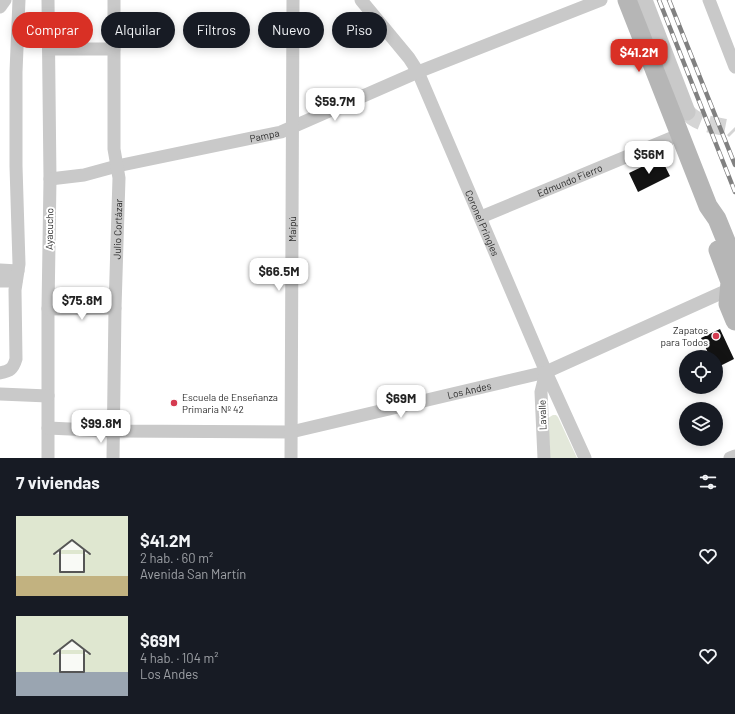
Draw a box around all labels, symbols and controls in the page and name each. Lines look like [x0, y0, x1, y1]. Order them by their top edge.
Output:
chip: Comprar [12, 12, 93, 48]
chip: Alquilar [101, 12, 175, 48]
chip: Filtros [183, 12, 250, 48]
chip: Nuevo [258, 12, 324, 48]
chip: Piso [332, 12, 387, 48]
pin: $41.2M [606, 39, 672, 73]
text: $41.2M [620, 44, 658, 60]
pin: $59.7M [302, 88, 368, 122]
text: $59.7M [315, 93, 355, 109]
street label: Pampa [249, 127, 280, 144]
pin: $56M [625, 141, 673, 175]
text: $56M [634, 146, 664, 162]
street label: Edmundo Fierro [535, 161, 604, 199]
street label: Coronel Pringles [463, 188, 502, 258]
street label: Julio Cortázar [110, 198, 124, 260]
street label: Ayacucho [43, 208, 55, 250]
street label: Maipú [286, 216, 298, 242]
pin: $66.5M [246, 258, 312, 292]
text: $66.5M [258, 263, 300, 279]
pin: $75.8M [49, 287, 115, 321]
text: $75.8M [62, 292, 102, 308]
place label: Zapatos para Todos [660, 324, 708, 348]
marker: Zapatos para Todos [711, 331, 721, 341]
map controls [679, 350, 723, 446]
button: locate [679, 350, 723, 394]
street label: Los Andes [446, 379, 492, 401]
pin: $69M [377, 385, 425, 419]
text: $69M [386, 390, 416, 406]
place label: Escuela de Enseñanza Primaria Nº 42 [182, 391, 278, 415]
marker: Escuela de Enseñanza Primaria Nº 42 [169, 398, 179, 408]
street label: Lavalle [535, 400, 549, 430]
button: layers [679, 402, 723, 446]
pin: $99.8M [68, 410, 134, 444]
text: $99.8M [80, 415, 122, 431]
icon: filters [697, 471, 719, 493]
text: 7 viviendas [16, 472, 100, 492]
text: $41.2M [140, 530, 191, 550]
icon: home [48, 532, 96, 580]
icon: heart [697, 545, 719, 567]
text: 2 hab. · 60 m² [140, 550, 213, 566]
text: Avenida San Martín [140, 566, 246, 582]
text: $69M [140, 630, 180, 650]
icon: home [48, 632, 96, 680]
icon: heart [697, 645, 719, 667]
text: 4 hab. · 104 m² [140, 650, 218, 666]
text: Los Andes [140, 666, 198, 682]

